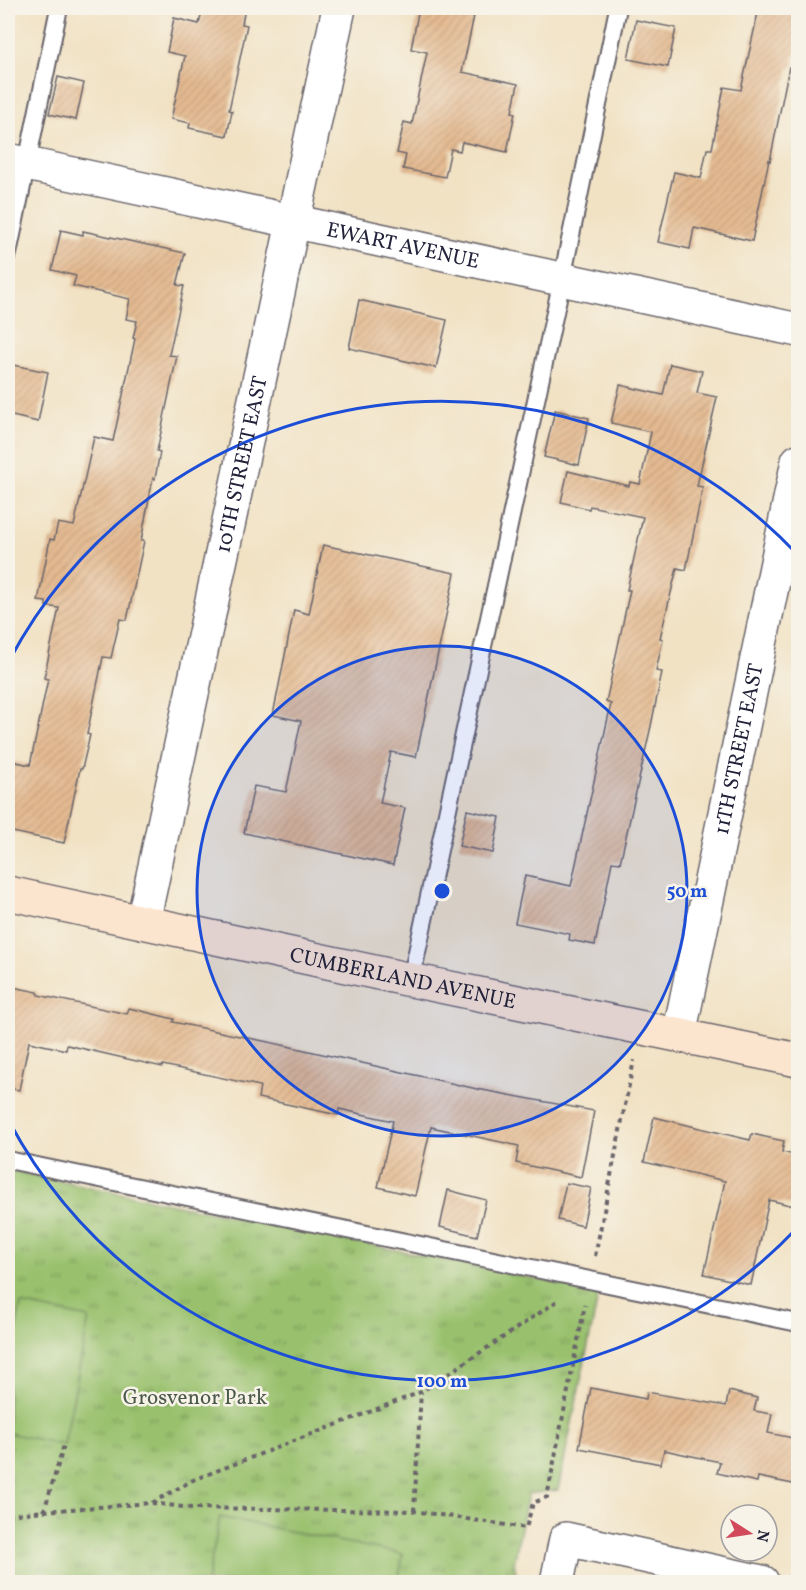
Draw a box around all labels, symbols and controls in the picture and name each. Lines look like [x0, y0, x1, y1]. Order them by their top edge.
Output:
street label: EWART AVENUE [324, 216, 482, 277]
street label: 10TH STREET EAST [210, 373, 276, 556]
street label: 11TH STREET EAST [708, 661, 772, 838]
text: 50 m [667, 880, 707, 905]
centre of rings [432, 881, 452, 901]
street label: CUMBERLAND AVENUE [287, 941, 518, 1017]
text: 100 m [417, 1370, 467, 1395]
park label: Grosvenor Park [123, 1384, 268, 1413]
north arrow [719, 1503, 779, 1563]
text: N [750, 1528, 774, 1544]

